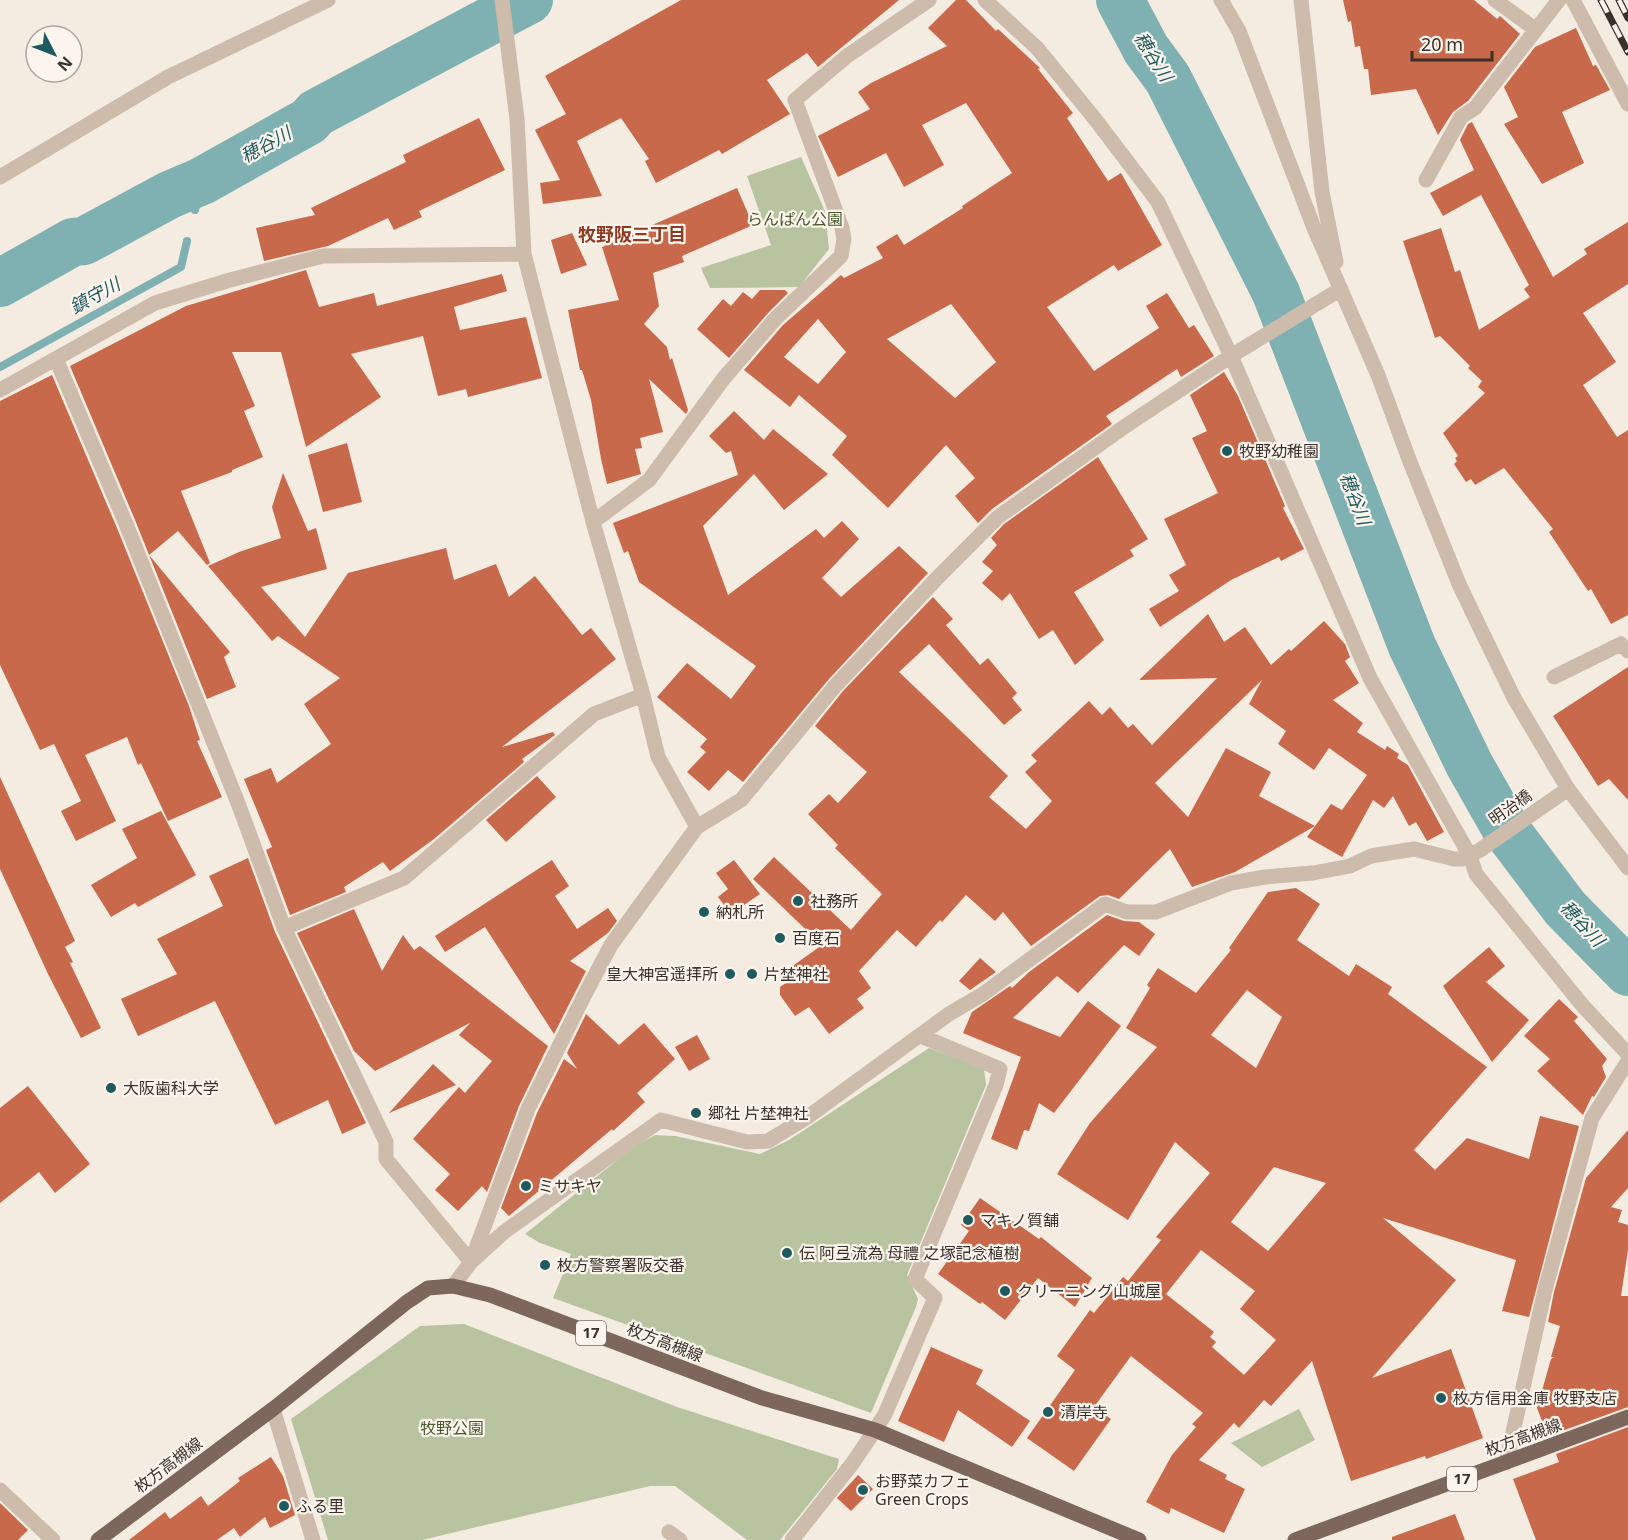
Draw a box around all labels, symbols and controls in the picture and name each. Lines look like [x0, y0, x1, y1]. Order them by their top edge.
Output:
north arrow [24, 24, 84, 84]
scale bar [1412, 24, 1492, 62]
water label: 穂谷川 [1129, 27, 1179, 87]
text: 20 m [1421, 32, 1463, 56]
text: N [53, 52, 78, 76]
water label: 穂谷川 [236, 120, 297, 168]
park label: らんぱん公園 [747, 208, 843, 230]
district label: 牧野阪三丁目 [578, 222, 686, 246]
water label: 鎮守川 [65, 271, 126, 319]
place label: 牧野幼稚園 [1239, 440, 1319, 462]
marker: 牧野幼稚園 [1220, 444, 1234, 458]
water label: 穂谷川 [1335, 469, 1378, 530]
street label: 明治橋 [1484, 784, 1536, 830]
place label: 社務所 [810, 890, 858, 912]
marker: 社務所 [791, 894, 805, 908]
water label: 穂谷川 [1556, 895, 1611, 953]
place label: 納札所 [716, 901, 764, 923]
marker: 納札所 [697, 905, 711, 919]
place label: 百度石 [792, 927, 840, 949]
marker: 百度石 [773, 931, 787, 945]
place label: 皇大神宮遥拝所 [606, 963, 718, 985]
place label: 片埜神社 [764, 963, 828, 985]
marker: 皇大神宮遥拝所 [723, 967, 737, 981]
marker: 片埜神社 [745, 967, 759, 981]
place label: 大阪歯科大学 [123, 1077, 219, 1099]
marker: 大阪歯科大学 [104, 1081, 118, 1095]
place label: 郷社 片埜神社 [708, 1102, 808, 1124]
marker: 郷社 片埜神社 [689, 1106, 703, 1120]
place label: ミサキヤ [538, 1175, 602, 1197]
marker: ミサキヤ [519, 1179, 533, 1193]
place label: マキノ質舗 [980, 1209, 1059, 1231]
marker: マキノ質舗 [961, 1213, 975, 1227]
place label: 伝 阿弖流為 母禮 之塚記念植樹 [799, 1242, 1019, 1264]
marker: 伝 阿弖流為 母禮 之塚記念植樹 [780, 1246, 794, 1260]
place label: 枚方警察署阪交番 [557, 1254, 685, 1276]
marker: 枚方警察署阪交番 [538, 1258, 552, 1272]
place label: クリーニング山城屋 [1017, 1280, 1161, 1302]
marker: クリーニング山城屋 [998, 1284, 1012, 1298]
street label: 枚方高槻線 [624, 1317, 706, 1367]
road number: 17 [576, 1321, 606, 1345]
place label: 枚方信用金庫 牧野支店 [1453, 1387, 1617, 1409]
marker: 枚方信用金庫 牧野支店 [1434, 1391, 1448, 1405]
place label: 清岸寺 [1060, 1401, 1108, 1423]
marker: 清岸寺 [1041, 1405, 1055, 1419]
street label: 枚方高槻線 [1482, 1413, 1564, 1461]
park label: 牧野公園 [420, 1417, 484, 1439]
street label: 枚方高槻線 [129, 1432, 207, 1498]
road number: 17 [1447, 1467, 1477, 1491]
place label: お野菜カフェ Green Crops [875, 1470, 971, 1510]
marker: お野菜カフェ Green Crops [856, 1483, 870, 1497]
place label: ふる里 [296, 1495, 344, 1517]
marker: ふる里 [277, 1499, 291, 1513]

